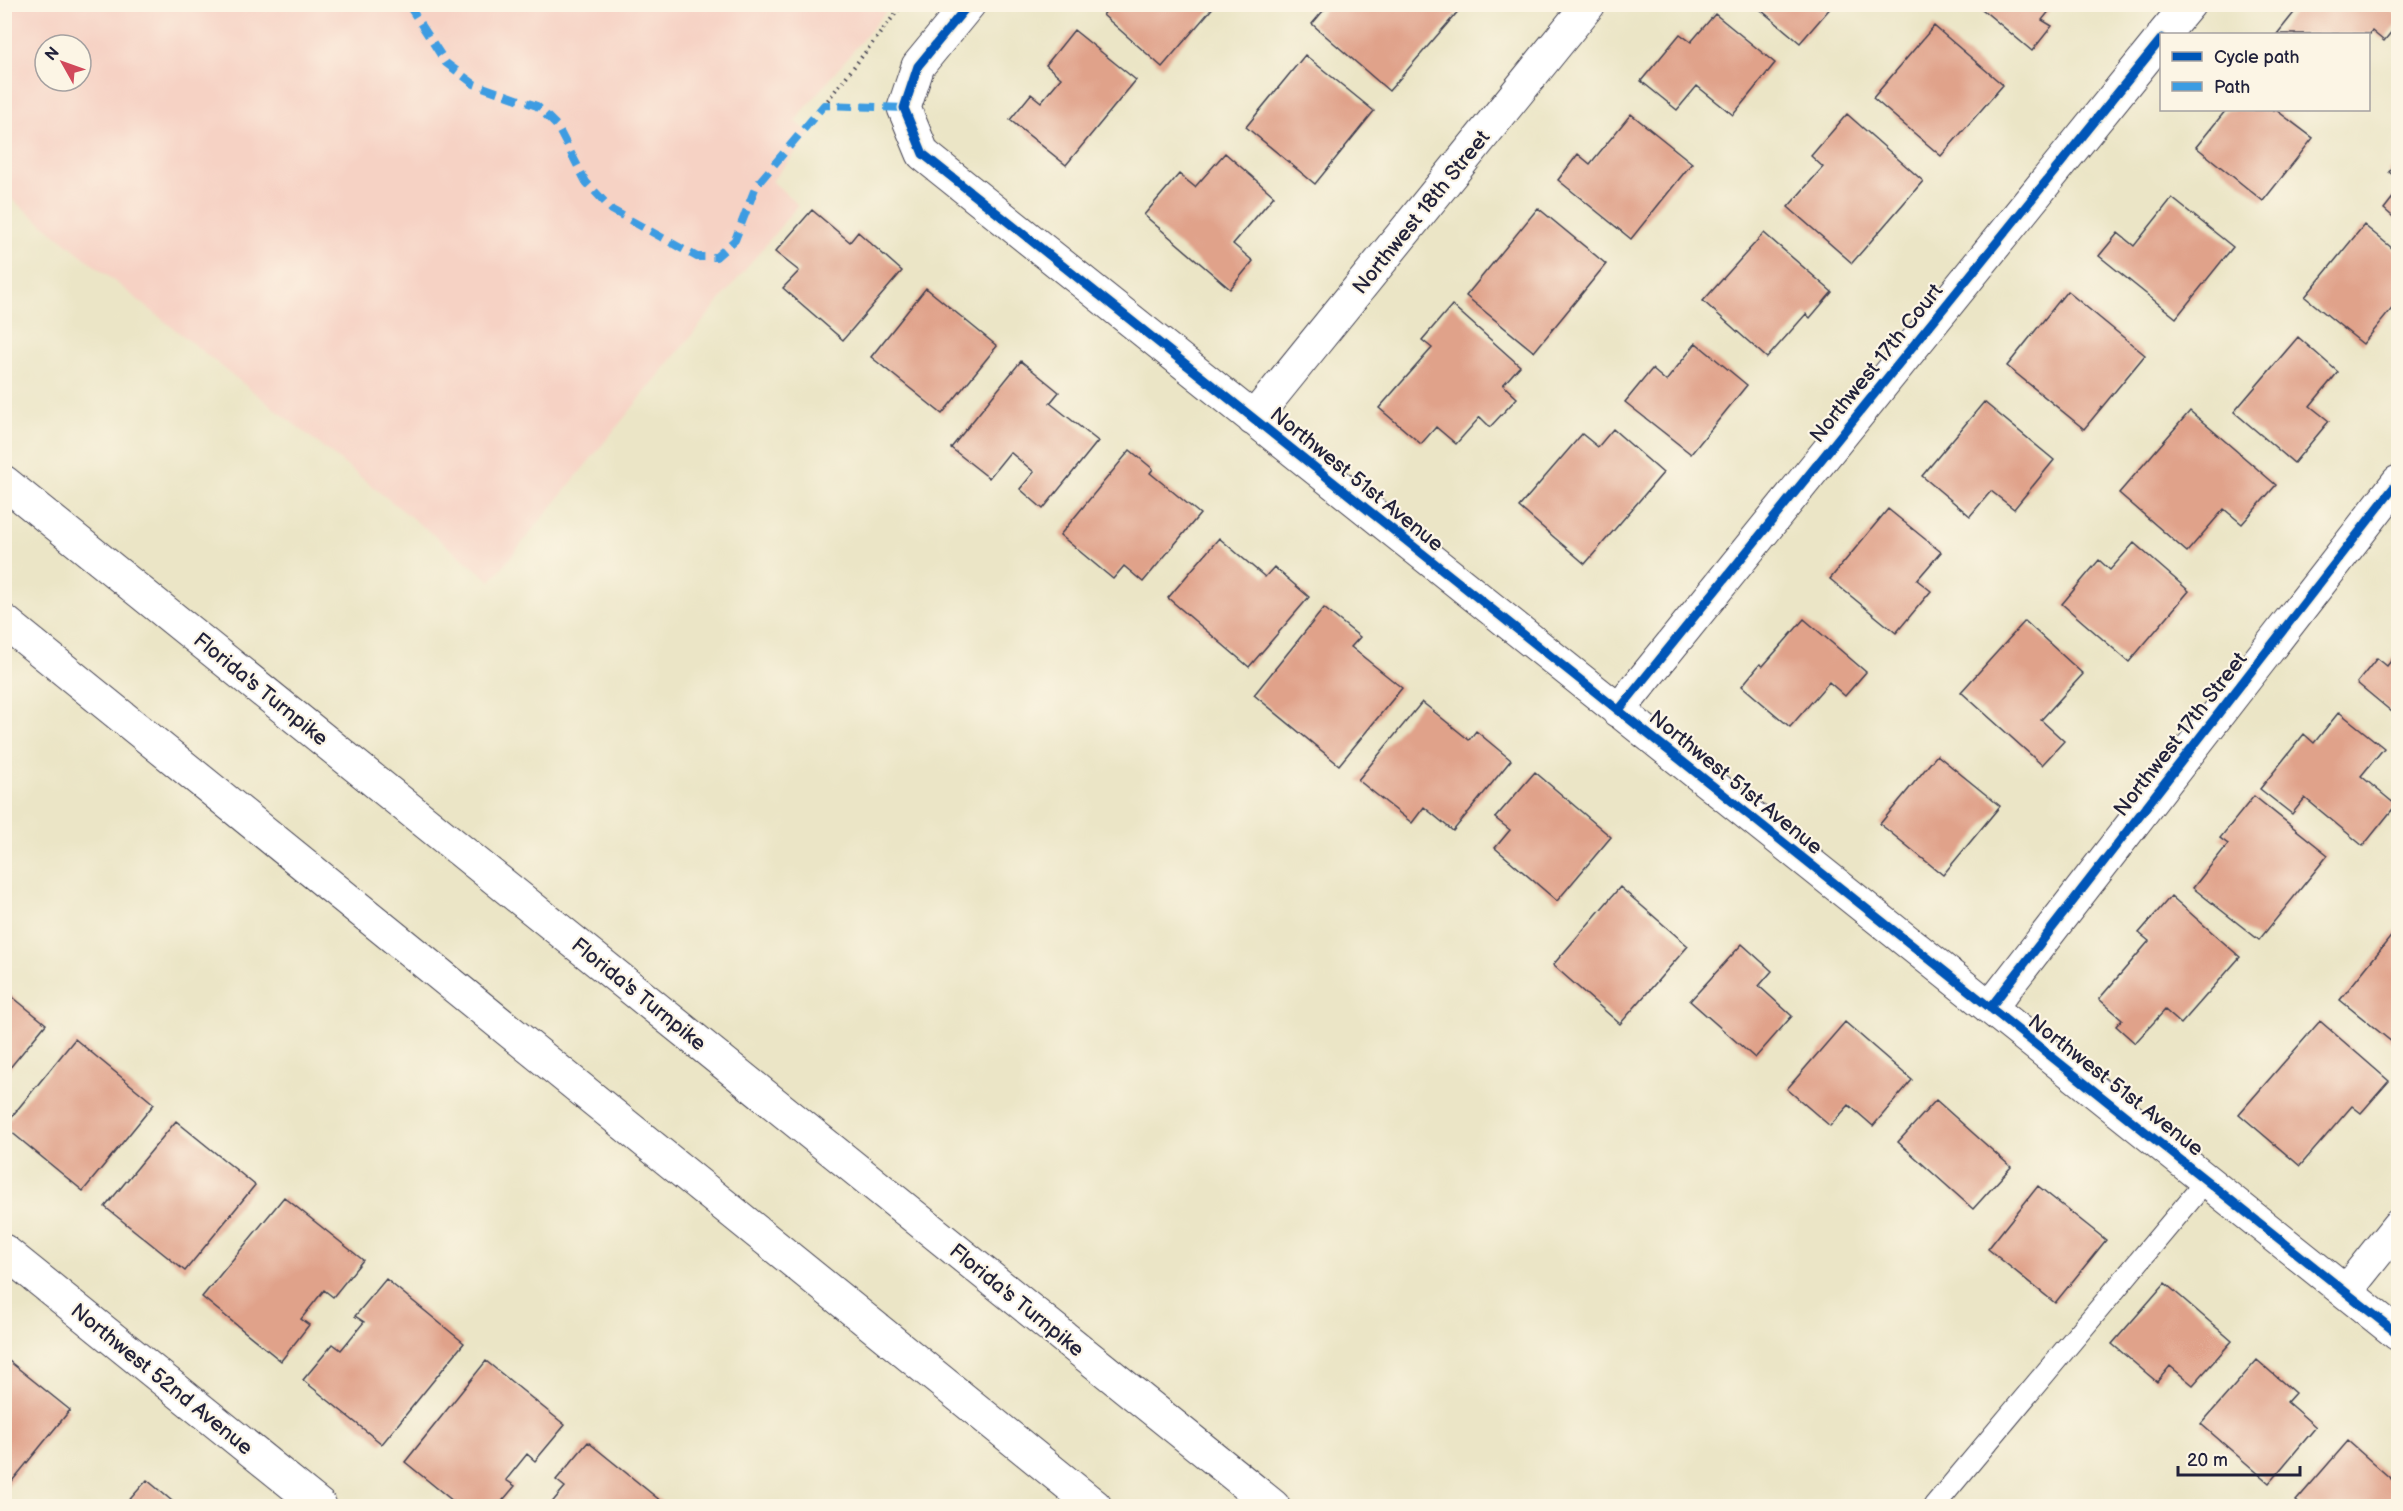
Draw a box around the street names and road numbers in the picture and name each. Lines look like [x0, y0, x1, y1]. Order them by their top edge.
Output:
street label: Northwest 18th Street [1348, 125, 1496, 299]
street label: Northwest 17th Court [1805, 278, 1948, 448]
street label: Northwest 51st Avenue [1265, 402, 1448, 557]
street label: Florida's Turnpike [188, 628, 333, 751]
street label: Northwest 17th Street [2108, 647, 2253, 821]
street label: Northwest 51st Avenue [1644, 705, 1827, 860]
street label: Florida's Turnpike [566, 933, 711, 1056]
street label: Northwest 51st Avenue [2023, 1009, 2208, 1162]
street label: Florida's Turnpike [944, 1239, 1089, 1362]
street label: Northwest 52nd Avenue [66, 1298, 258, 1460]

